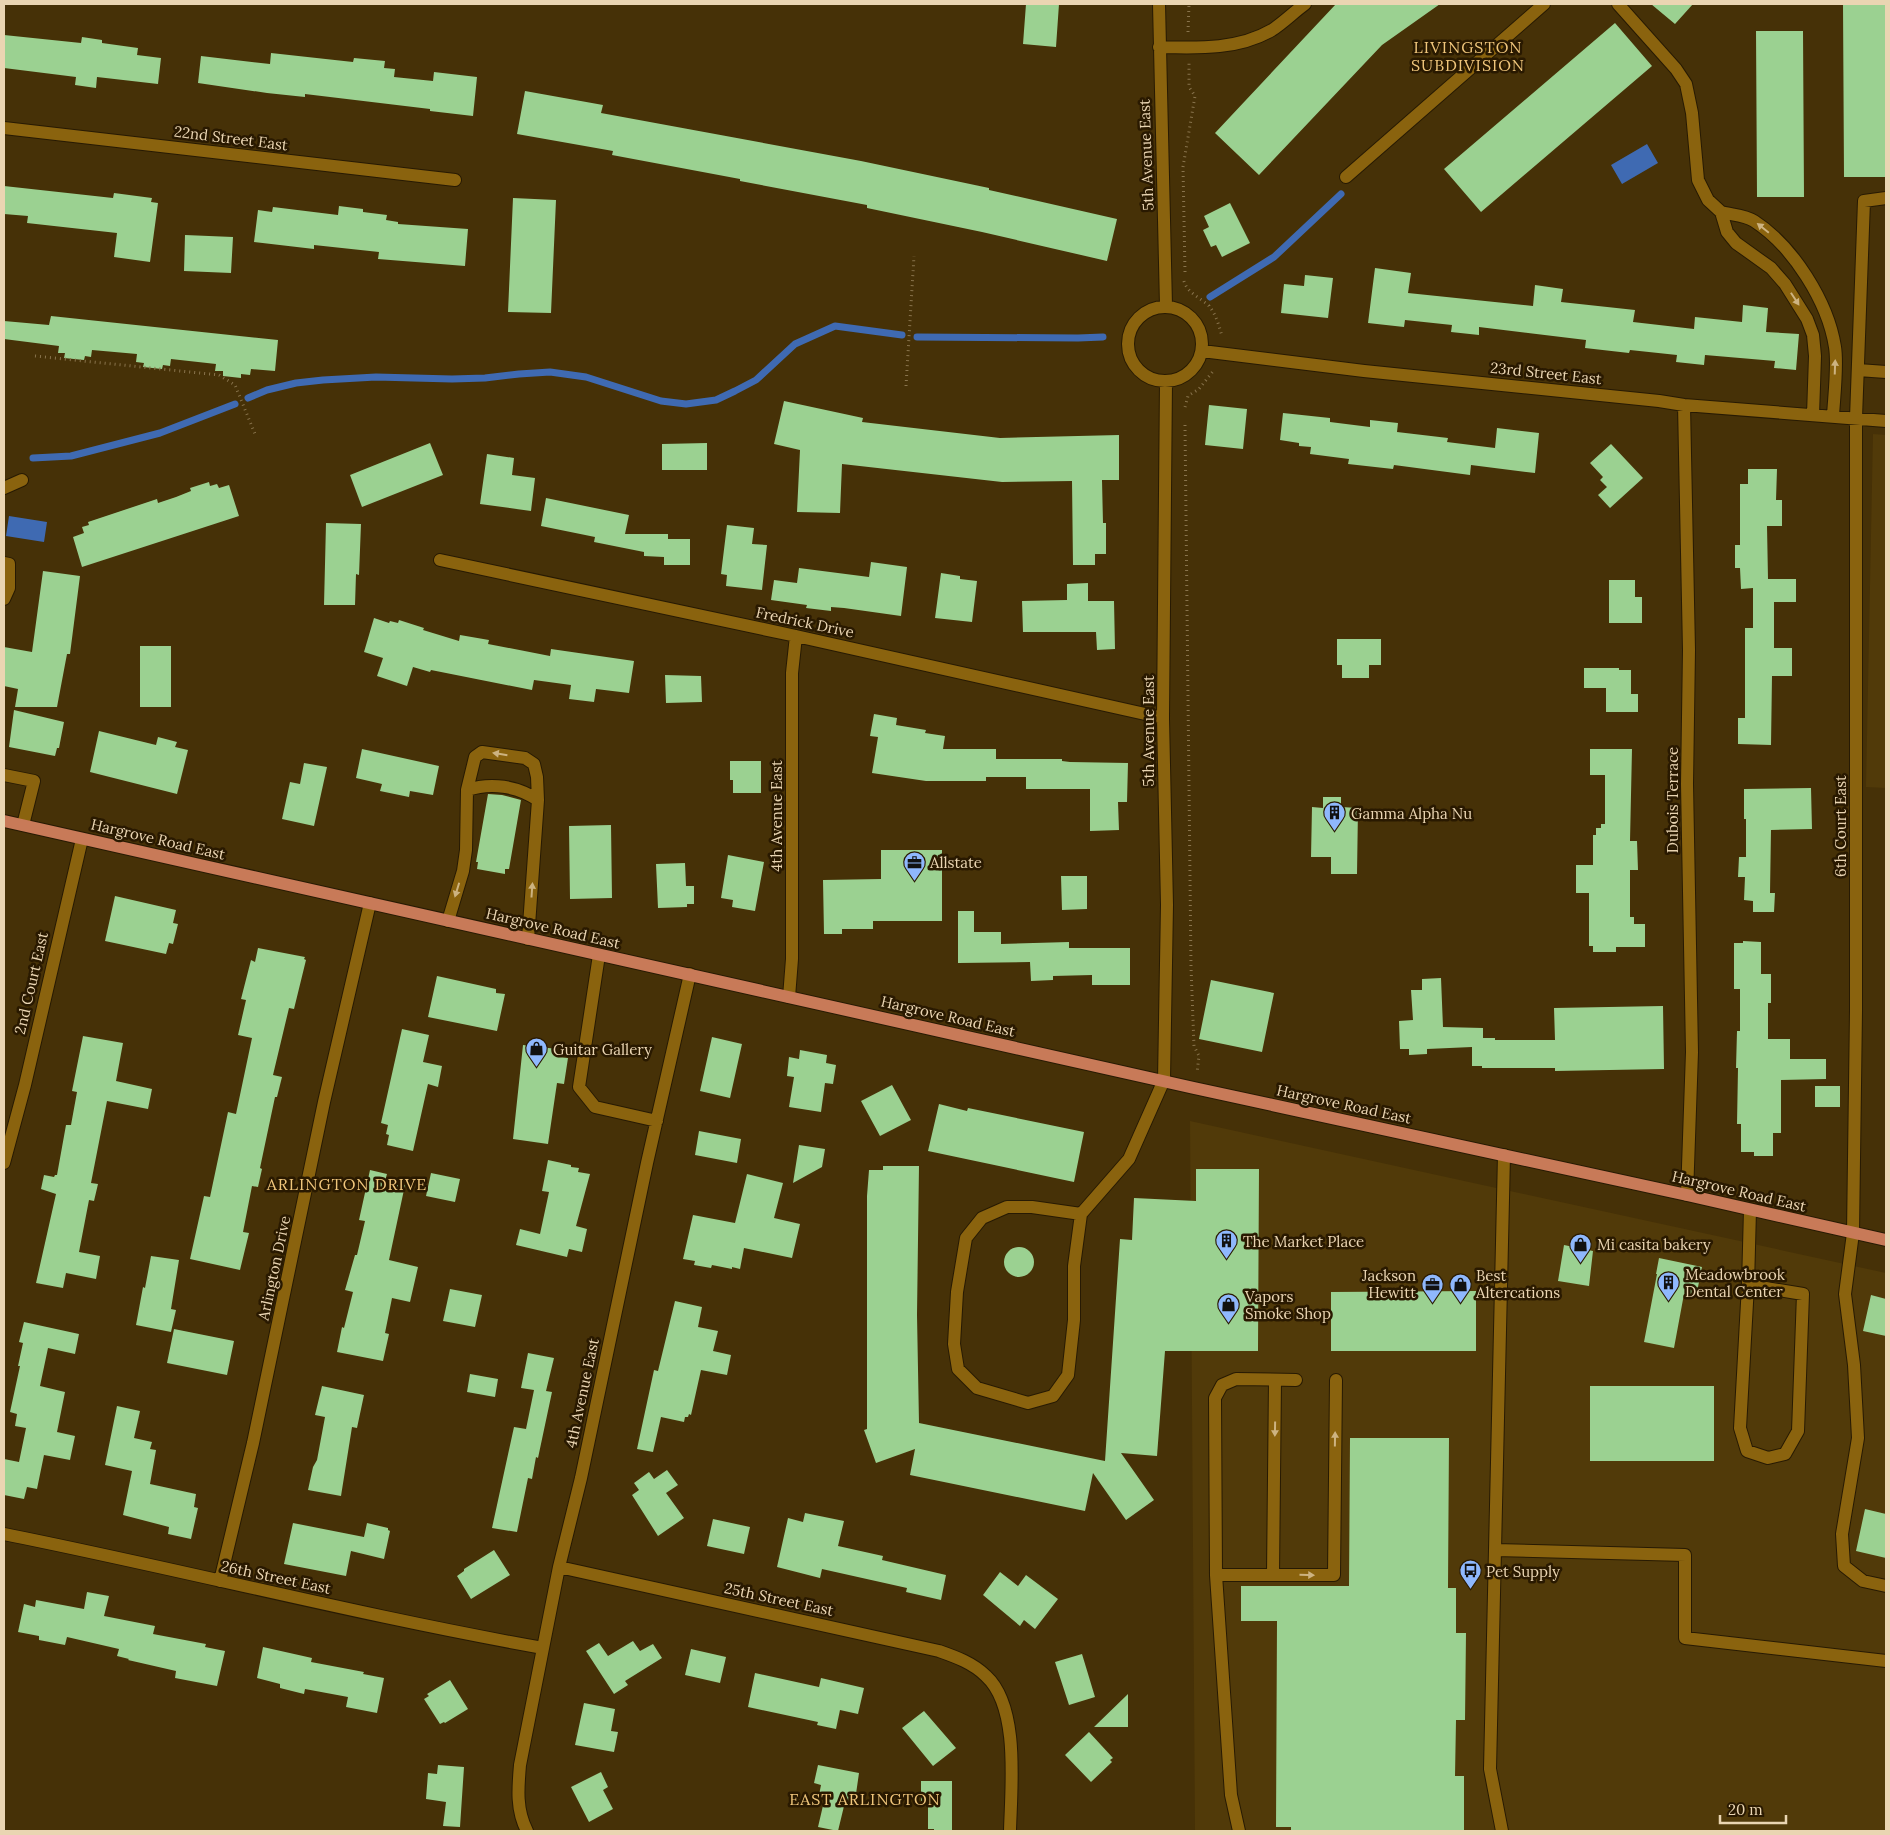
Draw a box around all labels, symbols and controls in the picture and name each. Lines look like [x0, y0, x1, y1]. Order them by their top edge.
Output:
district label: LIVINGSTON SUBDIVISION [1411, 37, 1525, 75]
street label: 5th Avenue East [1135, 99, 1157, 211]
street label: 22nd Street East [173, 122, 289, 154]
one-way arrow [1756, 222, 1769, 233]
one-way arrow [1790, 293, 1800, 306]
street label: 23rd Street East [1489, 358, 1603, 388]
one-way arrow [1831, 359, 1839, 375]
street label: Fredrick Drive [754, 602, 856, 642]
street label: 5th Avenue East [1139, 675, 1158, 787]
street label: Dubois Terrace [1663, 747, 1682, 853]
one-way arrow [492, 750, 508, 758]
street label: 4th Avenue East [767, 760, 786, 872]
street label: 6th Court East [1831, 775, 1850, 877]
building icon: Gamma Alpha Nu [1323, 801, 1347, 832]
place label: Gamma Alpha Nu [1351, 804, 1472, 823]
street label: Hargrove Road East [89, 814, 227, 864]
office icon: Allstate [902, 850, 926, 881]
place label: Allstate [929, 853, 982, 872]
one-way arrow [528, 882, 536, 898]
one-way arrow [452, 883, 460, 898]
street label: Hargrove Road East [484, 903, 622, 953]
street label: 2nd Court East [10, 930, 52, 1036]
street label: Hargrove Road East [879, 991, 1017, 1041]
shop icon: Guitar Gallery [525, 1037, 549, 1068]
place label: Guitar Gallery [553, 1040, 652, 1059]
street label: Hargrove Road East [1275, 1080, 1413, 1128]
street label: Hargrove Road East [1670, 1166, 1808, 1216]
district label: ARLINGTON DRIVE [266, 1174, 427, 1194]
street label: Arlington Drive [253, 1214, 294, 1323]
building icon: The Market Place [1215, 1229, 1239, 1260]
place label: The Market Place [1243, 1232, 1364, 1251]
shop icon: Mi casita bakery [1569, 1232, 1593, 1263]
place label: Mi casita bakery [1597, 1235, 1711, 1254]
place label: Meadowbrook Dental Center [1685, 1265, 1785, 1301]
place label: Jackson Hewitt [1361, 1266, 1416, 1302]
place label: Best Altercations [1475, 1266, 1560, 1302]
building icon: Meadowbrook Dental Center [1657, 1271, 1681, 1302]
office icon: Jackson Hewitt [1420, 1272, 1444, 1303]
shop icon: Best Altercations [1448, 1272, 1472, 1303]
place label: Vapors Smoke Shop [1244, 1287, 1331, 1323]
shop icon: Vapors Smoke Shop [1217, 1293, 1241, 1324]
street label: 4th Avenue East [561, 1336, 603, 1450]
one-way arrow [1271, 1421, 1279, 1437]
one-way arrow [1331, 1431, 1339, 1447]
street label: 26th Street East [219, 1556, 333, 1598]
bus stop icon: Pet Supply [1458, 1559, 1482, 1590]
place label: Pet Supply [1486, 1562, 1560, 1581]
one-way arrow [1299, 1571, 1315, 1579]
street label: 25th Street East [723, 1578, 836, 1620]
district label: EAST ARLINGTON [789, 1789, 941, 1809]
scale bar [1720, 1792, 1786, 1824]
text: 20 m [1728, 1800, 1763, 1819]

